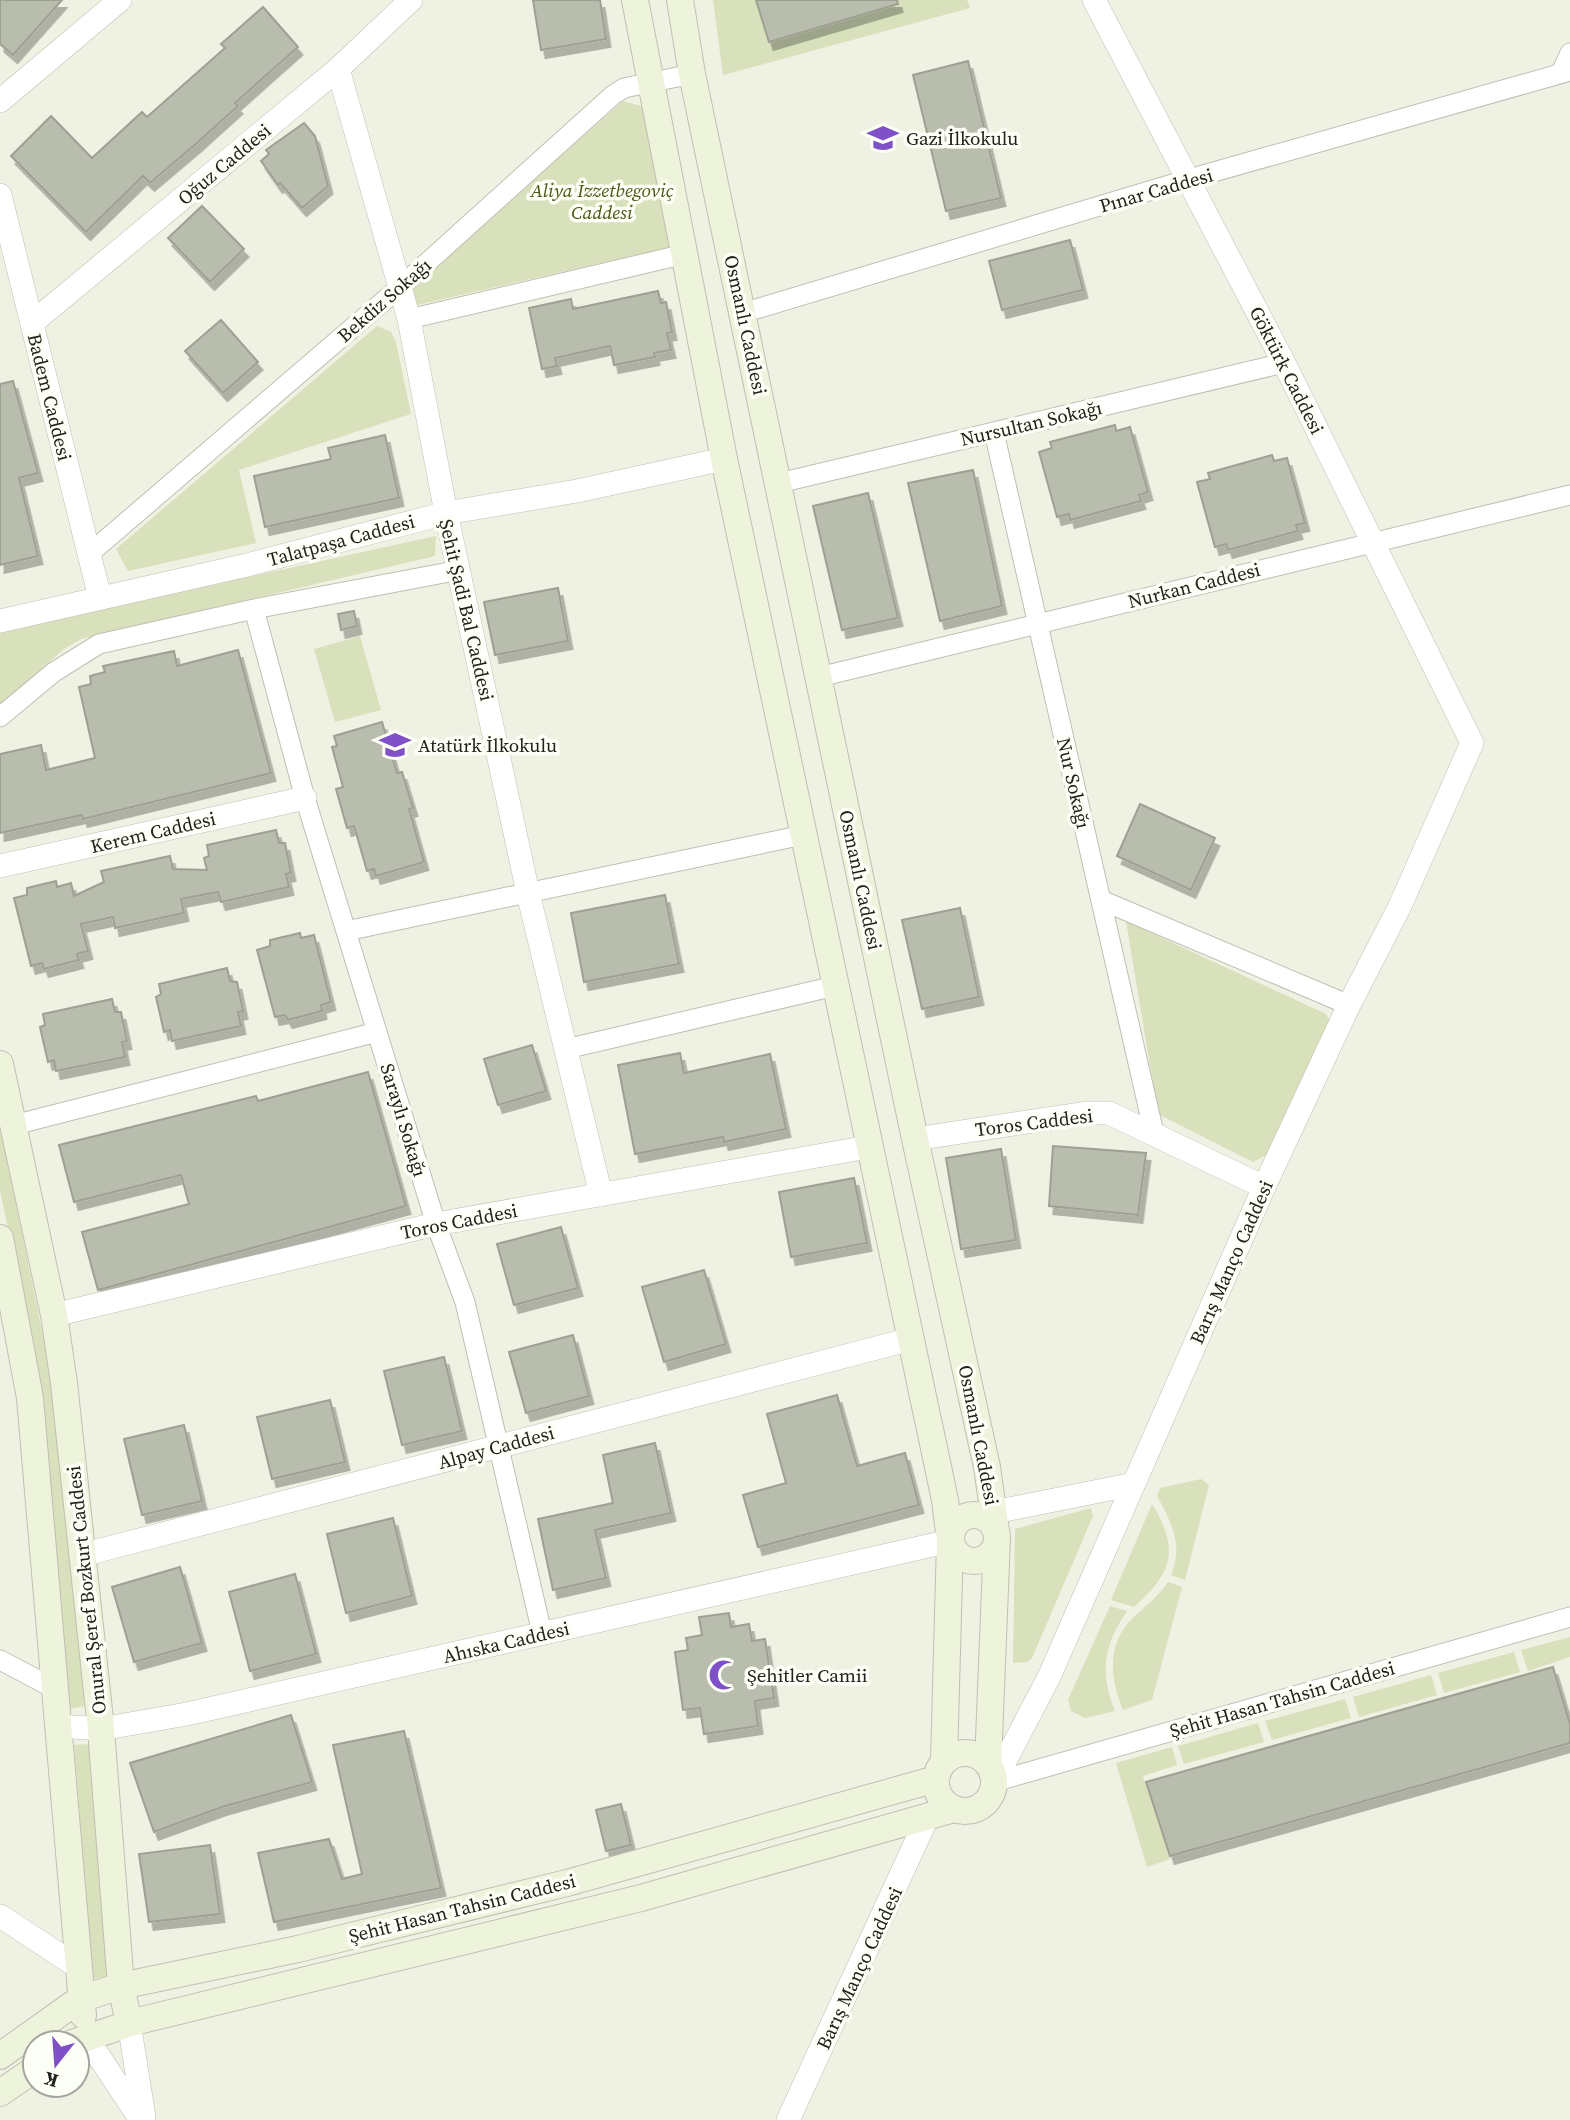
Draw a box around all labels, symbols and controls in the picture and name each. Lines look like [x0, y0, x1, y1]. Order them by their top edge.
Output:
street label: Oğuz Caddesi [172, 117, 276, 211]
school or university icon: Gazi İlkokulu [866, 121, 900, 155]
place label: Gazi İlkokulu [906, 125, 1018, 151]
street label: Pınar Caddesi [1096, 161, 1216, 219]
park label: Aliya İzzetbegoviç Caddesi [530, 177, 674, 225]
street label: Bekdiz Sokağı [332, 252, 437, 348]
street label: Osmanlı Caddesi [718, 253, 774, 398]
street label: Göktürk Caddesi [1244, 302, 1331, 439]
street label: Badem Caddesi [22, 331, 78, 464]
street label: Nursultan Sokağı [958, 394, 1105, 452]
street label: Talatpaşa Caddesi [264, 508, 418, 572]
street label: Şehit Şadi Bal Caddesi [433, 517, 501, 704]
street label: Nurkan Caddesi [1125, 556, 1263, 614]
school or university icon: Atatürk İlkokulu [378, 728, 412, 762]
place label: Atatürk İlkokulu [418, 732, 557, 758]
street label: Nur Sokağı [1051, 735, 1097, 831]
street label: Kerem Caddesi [88, 805, 219, 859]
street label: Osmanlı Caddesi [833, 808, 889, 953]
street label: Saraylı Sokağı [374, 1060, 434, 1180]
street label: Toros Caddesi [974, 1102, 1095, 1142]
street label: Barış Manço Caddesi [1183, 1176, 1279, 1348]
street label: Toros Caddesi [398, 1197, 520, 1245]
street label: Osmanlı Caddesi [953, 1363, 1005, 1508]
street label: Alpay Caddesi [435, 1419, 557, 1475]
street label: Onural Şeref Bozkurt Caddesi [60, 1464, 112, 1716]
street label: Ahıska Caddesi [440, 1615, 572, 1669]
street label: Şehit Hasan Tahsin Caddesi [1166, 1654, 1398, 1744]
mosque icon: Şehitler Camii [707, 1658, 741, 1692]
place label: Şehitler Camii [747, 1662, 868, 1688]
street label: Şehit Hasan Tahsin Caddesi [346, 1867, 579, 1949]
street label: Barış Manço Caddesi [810, 1882, 908, 2054]
north arrow [21, 2029, 91, 2099]
text: K [40, 2066, 61, 2095]

